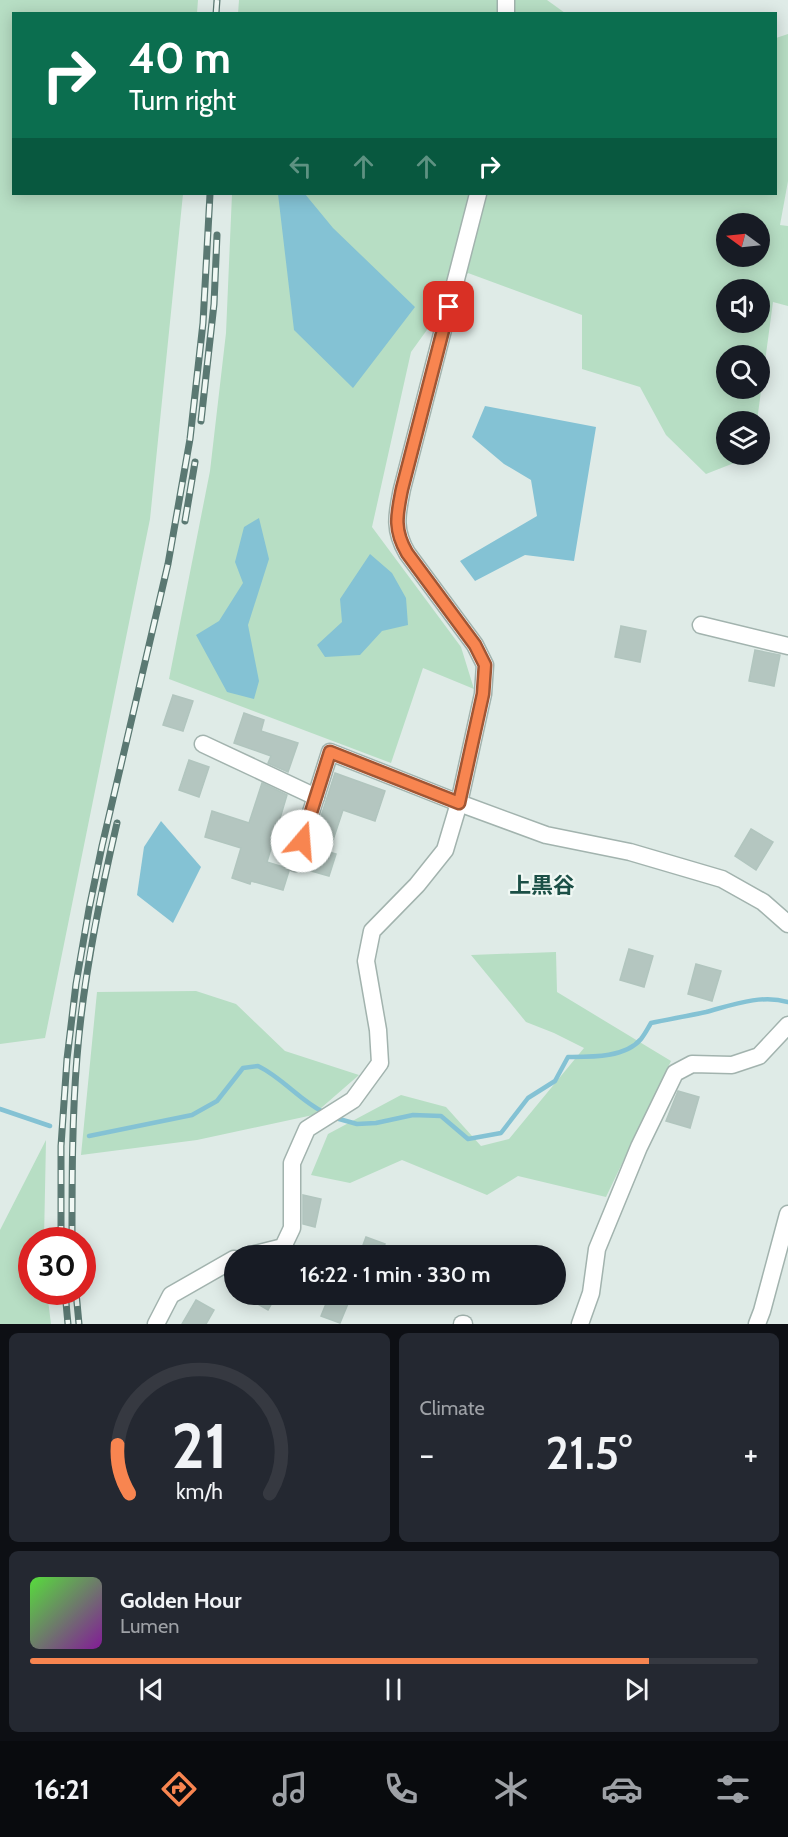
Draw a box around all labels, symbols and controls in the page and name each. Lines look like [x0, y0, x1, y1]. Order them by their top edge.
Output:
text: 40 m [129, 32, 231, 84]
icon: right [30, 36, 108, 114]
text: Turn right [129, 84, 236, 117]
icon: left [284, 150, 317, 183]
icon: ahead [347, 150, 380, 183]
icon: ahead [410, 150, 443, 183]
icon: right [473, 150, 506, 183]
north arrow [716, 213, 770, 267]
map controls [716, 213, 770, 465]
button: sound [716, 279, 770, 333]
pin [423, 281, 474, 332]
icon: arrive [432, 290, 465, 323]
button: search [716, 345, 770, 399]
button: layers [716, 411, 770, 465]
position arrow [270, 809, 334, 873]
district label: 上黒谷 [509, 872, 575, 899]
speed limit sign: 30 [18, 1227, 96, 1305]
text: 16:22 · 1 min · 330 m [300, 1261, 490, 1288]
text: Climate [420, 1396, 485, 1420]
text: 21 [171, 1408, 227, 1484]
text: 21.5° [545, 1426, 632, 1480]
text: − [420, 1434, 434, 1474]
text: + [743, 1434, 758, 1474]
text: km/h [176, 1479, 223, 1505]
text: Golden Hour [120, 1587, 241, 1614]
text: Lumen [120, 1614, 179, 1638]
icon: previous [135, 1673, 168, 1706]
icon: pause [377, 1673, 410, 1706]
icon: next [620, 1673, 653, 1706]
icon: directions [158, 1768, 200, 1810]
icon: music [269, 1768, 311, 1810]
icon: phone [380, 1768, 422, 1810]
icon: climate [490, 1768, 532, 1810]
icon: car [601, 1768, 643, 1810]
icon: filters [712, 1768, 754, 1810]
text: 16:21 [34, 1773, 90, 1806]

